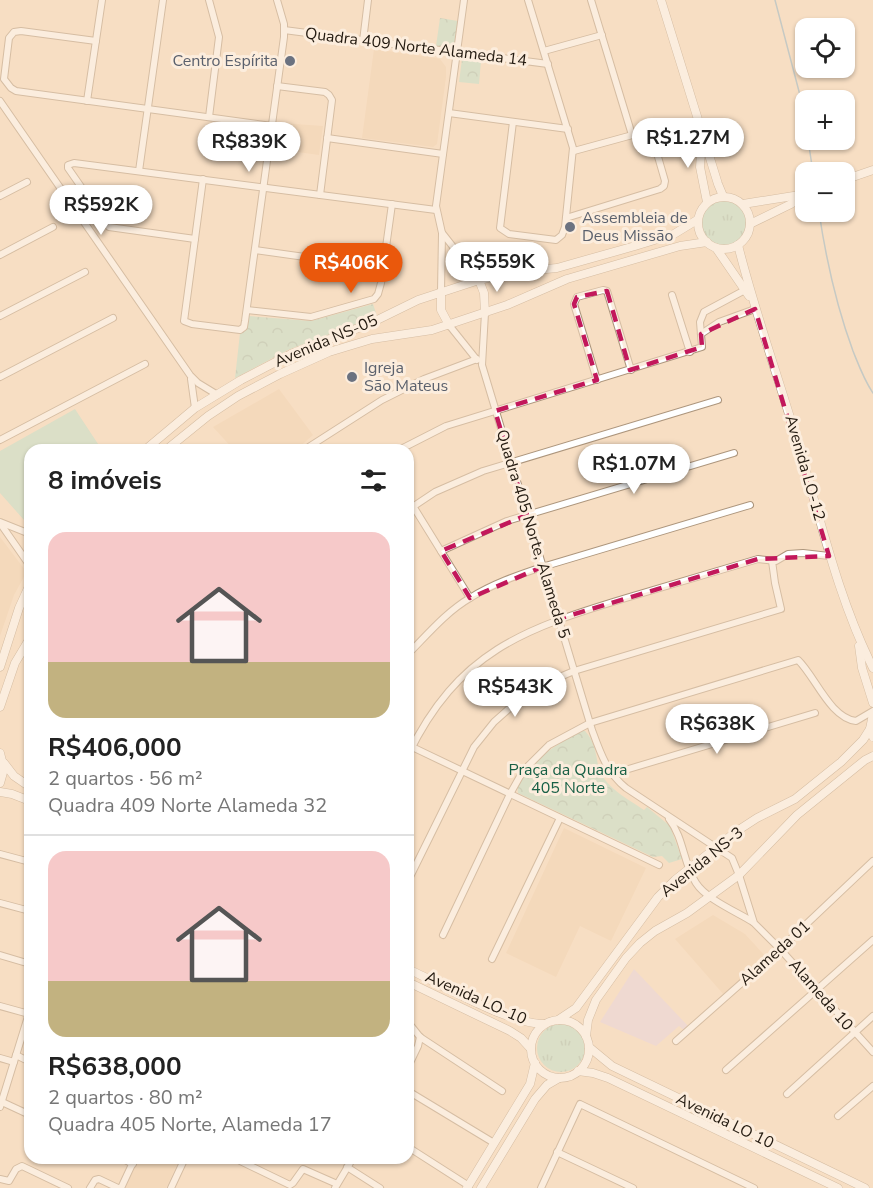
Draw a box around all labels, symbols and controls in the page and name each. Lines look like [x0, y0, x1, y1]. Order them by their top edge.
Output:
map controls [795, 18, 855, 222]
button: locate [795, 18, 855, 78]
street label: Quadra 409 Norte Alameda 14 [304, 22, 529, 72]
place label: Centro Espírita [172, 50, 278, 72]
marker: Centro Espírita [283, 54, 297, 68]
button: + [795, 90, 855, 150]
pin: R$1.27M [633, 118, 743, 169]
pin: R$839K [200, 122, 298, 173]
text: R$1.27M [646, 124, 730, 151]
text: R$839K [212, 128, 287, 155]
button: − [795, 162, 855, 222]
pin: R$592K [52, 185, 150, 236]
text: R$592K [64, 191, 139, 218]
place label: Assembleia de Deus Missão [582, 207, 688, 247]
marker: Assembleia de Deus Missão [563, 220, 577, 234]
pin: R$559K [448, 242, 546, 293]
pin: R$406K [302, 243, 400, 294]
text: R$559K [460, 248, 535, 275]
text: R$406K [314, 249, 389, 276]
street label: Avenida NS-05 [271, 309, 381, 373]
place label: Igreja São Mateus [364, 357, 448, 397]
marker: Igreja São Mateus [345, 370, 359, 384]
street label: Avenida LO-12 [779, 413, 831, 523]
street label: Quadra 405 Norte, Alameda 5 [491, 427, 575, 641]
pin: R$1.07M [579, 444, 689, 495]
text: R$1.07M [592, 450, 676, 477]
text: 8 imóveis [48, 463, 162, 498]
icon: filters [357, 464, 390, 497]
icon: home [165, 571, 273, 679]
pin: R$543K [466, 667, 564, 718]
text: R$543K [478, 673, 553, 700]
pin: R$638K [668, 704, 766, 755]
text: R$638K [680, 710, 755, 737]
text: R$406,000 [48, 730, 181, 765]
park label: Praça da Quadra 405 Norte [508, 759, 628, 799]
text: 2 quartos · 56 m² [48, 765, 203, 792]
text: Quadra 409 Norte Alameda 32 [48, 792, 327, 819]
street label: Avenida NS-3 [656, 822, 748, 902]
icon: home [165, 890, 273, 998]
street label: Alameda 01 [735, 915, 815, 991]
street label: Alameda 10 [784, 954, 858, 1036]
street label: Avenida LO-10 [422, 966, 530, 1030]
text: R$638,000 [48, 1049, 181, 1084]
text: 2 quartos · 80 m² [48, 1084, 203, 1111]
street label: Avenida LO 10 [672, 1088, 778, 1154]
text: Quadra 405 Norte, Alameda 17 [48, 1111, 332, 1138]

